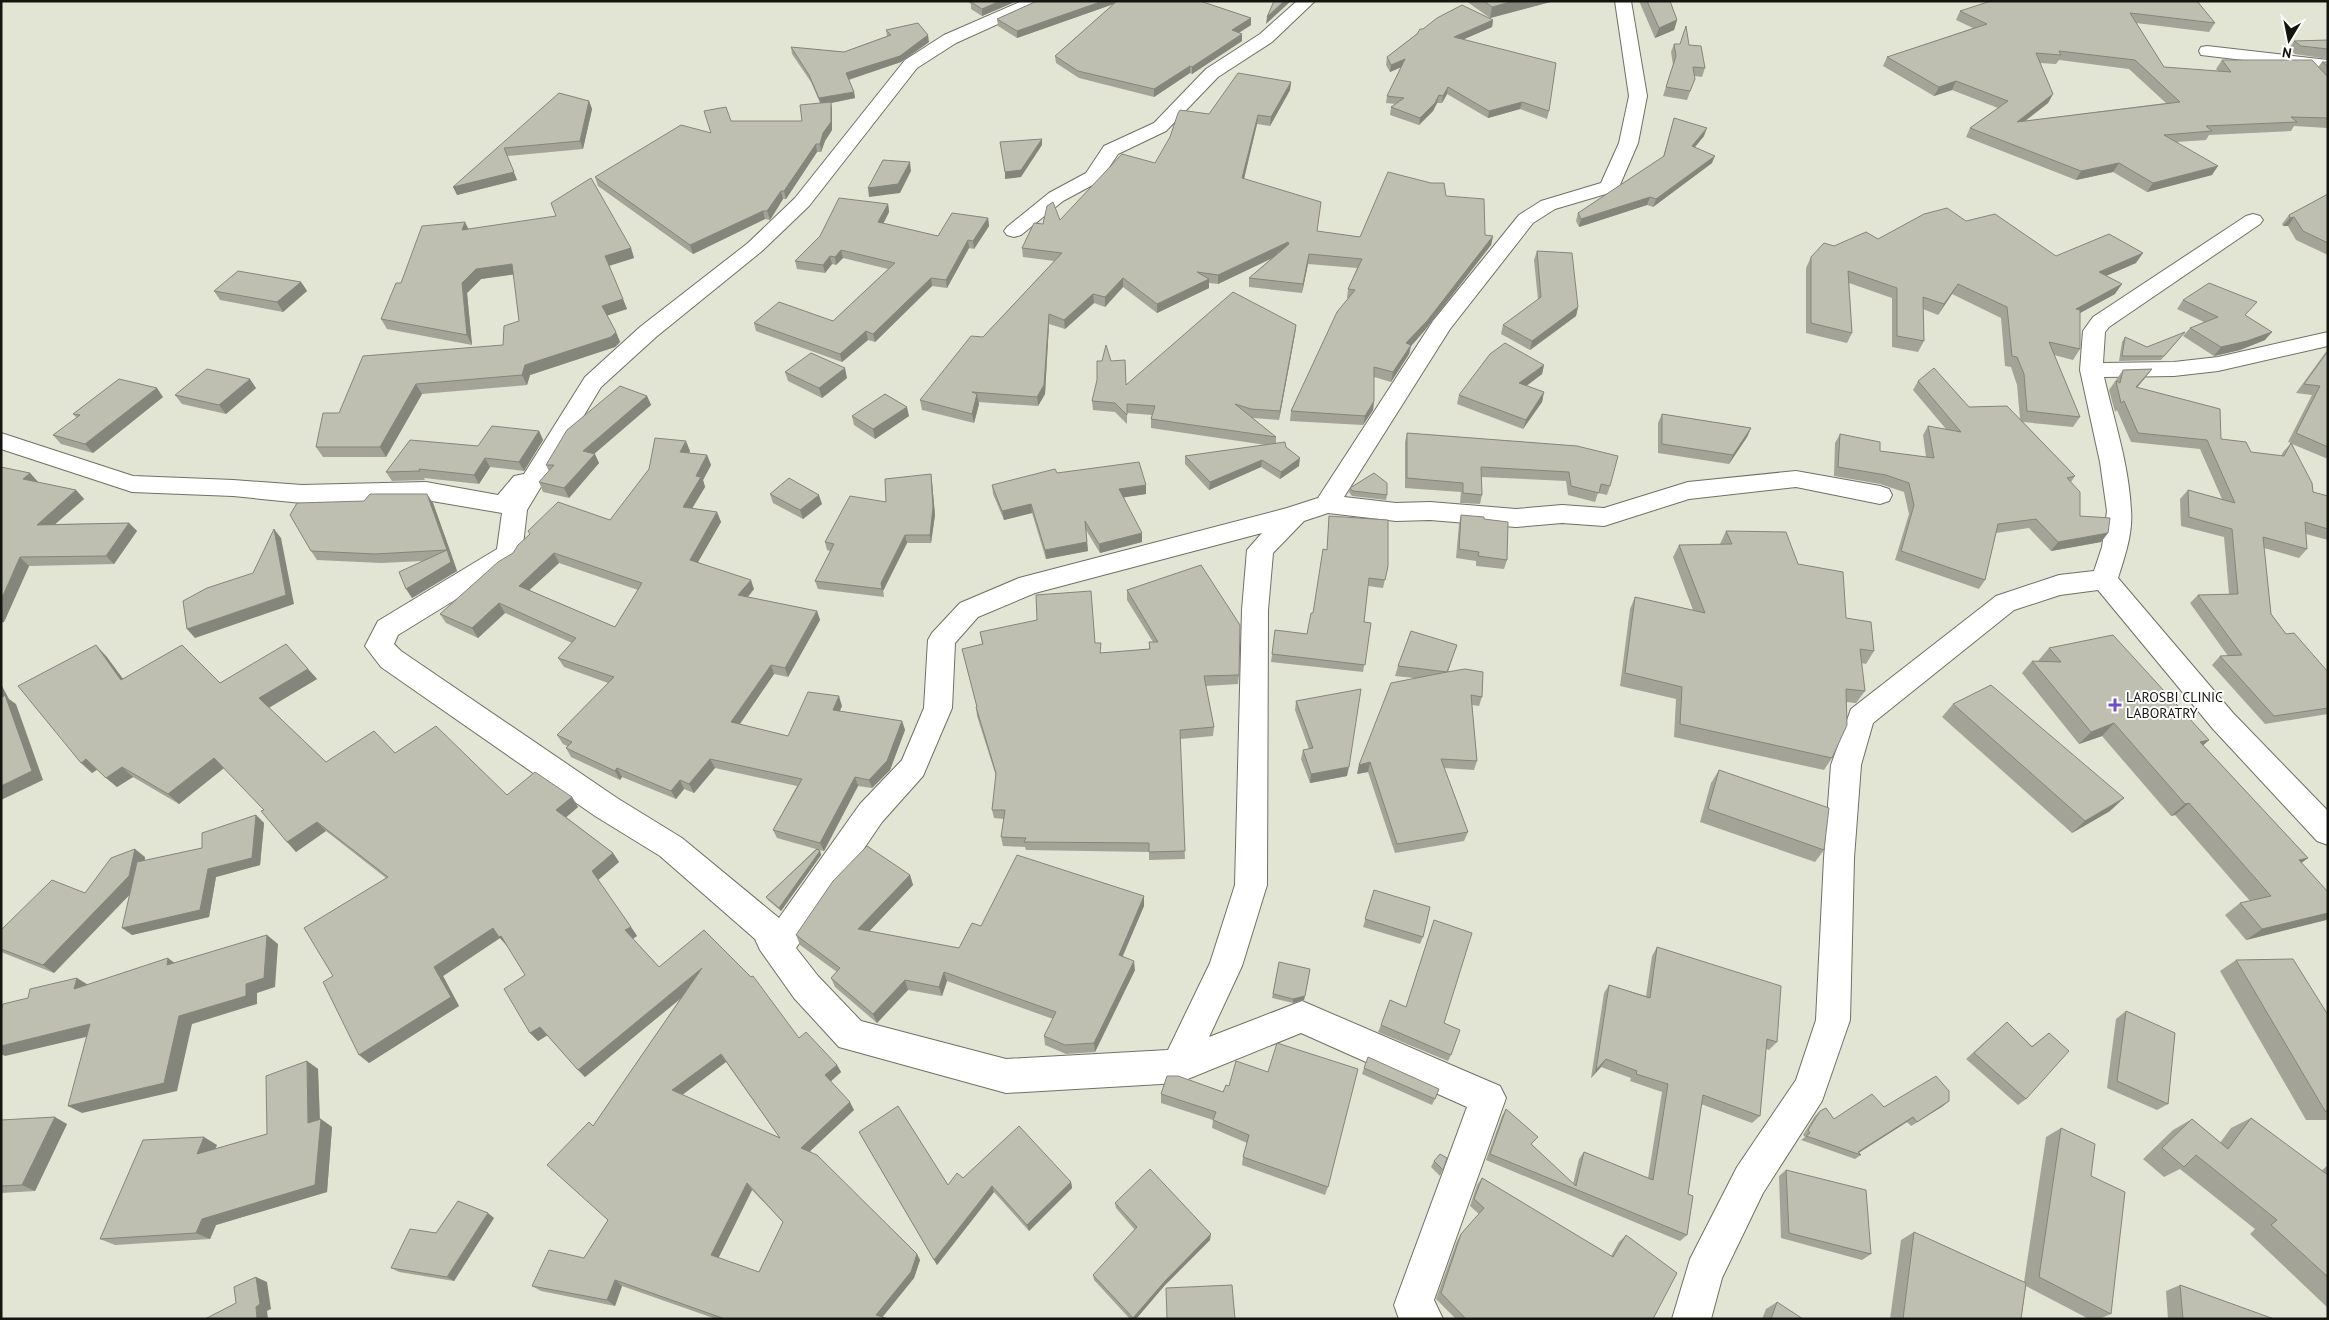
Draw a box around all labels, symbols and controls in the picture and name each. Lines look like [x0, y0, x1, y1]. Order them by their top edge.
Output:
north arrow [2264, 15, 2314, 65]
text: N [2281, 43, 2293, 62]
place label: LAROSBI CLINIC LABORATRY [2126, 688, 2223, 722]
marker: LAROSBI CLINIC LABORATRY [2108, 698, 2122, 712]

